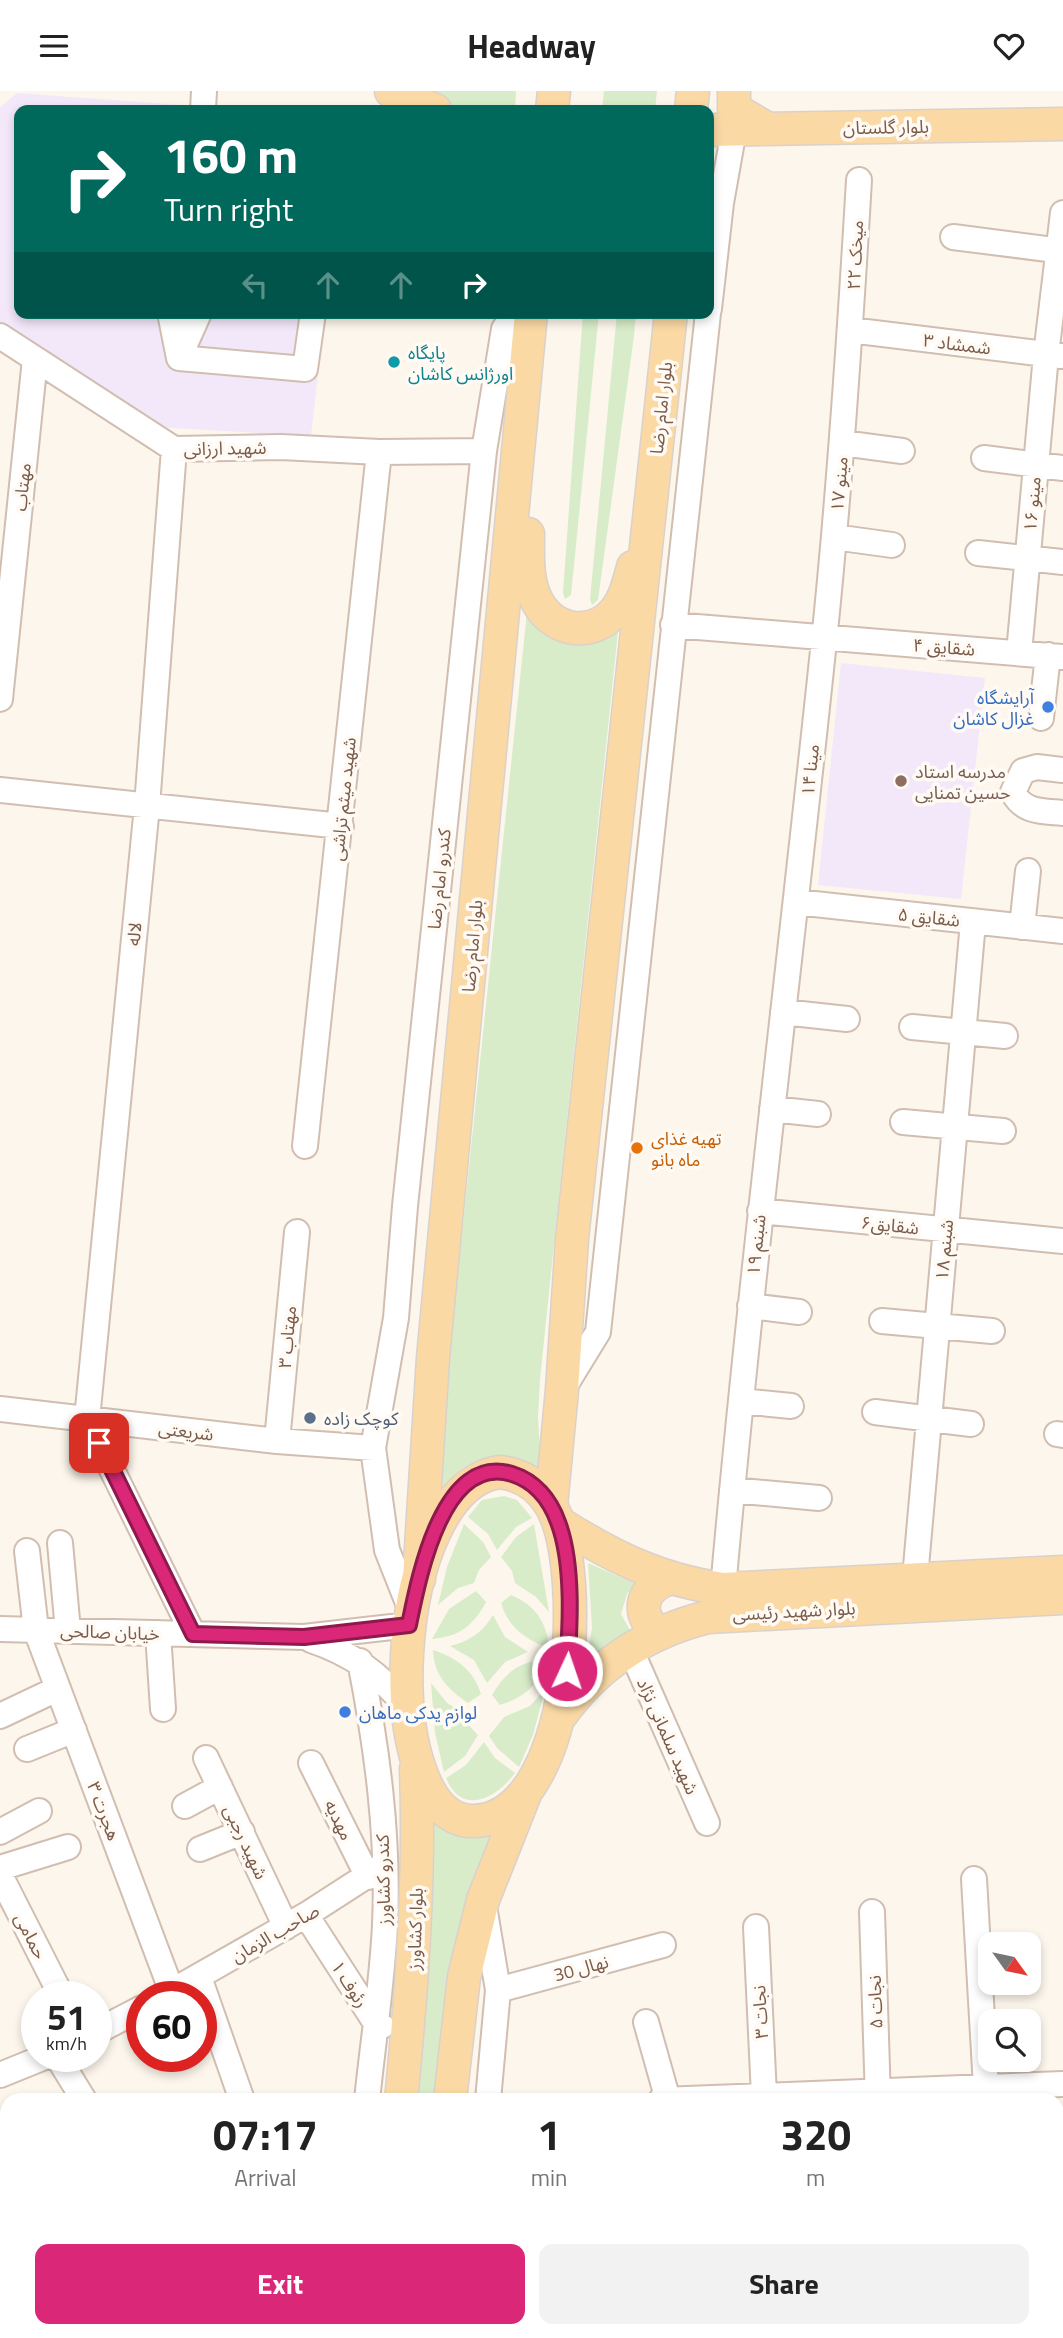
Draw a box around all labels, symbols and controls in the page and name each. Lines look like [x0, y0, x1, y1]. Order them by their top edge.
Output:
text: Headway [467, 22, 596, 70]
icon: menu [35, 27, 73, 65]
icon: heart [990, 27, 1028, 65]
street label: بلوار گلستان [843, 113, 929, 141]
text: 160 m [164, 117, 298, 192]
icon: right [49, 133, 140, 224]
text: Turn right [164, 185, 293, 233]
street label: میخک ۲۲ [840, 219, 870, 291]
icon: left [236, 266, 274, 304]
icon: ahead [309, 266, 347, 304]
icon: ahead [382, 266, 420, 304]
icon: right [455, 266, 493, 304]
street label: شمشاد ۳ [922, 326, 992, 362]
place label: پایگاه اورژانس کاشان [408, 339, 513, 387]
marker: پایگاه اورژانس کاشان [386, 354, 402, 370]
street label: بلوار امام رضا [643, 360, 680, 456]
street label: شهید ارزانی [183, 434, 267, 462]
street label: مینو ۱۷ [823, 455, 855, 513]
street label: مهتاب [6, 462, 38, 512]
street label: مینو ۱۶ [1016, 475, 1048, 533]
street label: شقایق ۴ [912, 631, 976, 663]
place label: آرایشگاه غزال کاشان [953, 684, 1035, 732]
marker: آرایشگاه غزال کاشان [1040, 699, 1056, 715]
street label: شهید میثم تراشی [323, 736, 363, 862]
street label: مینا ۱۴ [794, 743, 826, 797]
place label: مدرسه استاد حسین تمنایی [915, 758, 1011, 806]
marker: مدرسه استاد حسین تمنایی [893, 773, 909, 789]
street label: کندرو امام رضا [420, 827, 459, 931]
street label: بلوار امام رضا [455, 899, 490, 993]
street label: شقایق ۵ [897, 900, 961, 934]
street label: لاله [119, 921, 149, 947]
place label: تهیه غذای ماه بانو [651, 1125, 722, 1173]
marker: تهیه غذای ماه بانو [629, 1140, 645, 1156]
street label: شقایق۶ [860, 1209, 920, 1241]
street label: شبنم ۱۹ [739, 1213, 773, 1277]
street label: شبنم ۱۸ [928, 1218, 960, 1282]
street label: مهتاب ۳ [271, 1305, 303, 1369]
place label: کوچک زاده [324, 1405, 399, 1432]
marker: کوچک زاده [302, 1410, 318, 1426]
pin [69, 1413, 129, 1473]
street label: شریعتی [157, 1414, 215, 1448]
icon: arrive [80, 1424, 118, 1462]
street label: بلوار شهید رئیسی [732, 1594, 856, 1628]
street label: خیابان صالحی [60, 1617, 160, 1647]
position arrow [530, 1634, 604, 1708]
street label: شهید سلمانی نژاد [630, 1673, 706, 1799]
place label: لوازم یدکی ماهان [359, 1699, 477, 1727]
marker: لوازم یدکی ماهان [337, 1704, 353, 1720]
street label: هجرت ۳ [80, 1778, 128, 1844]
street label: مهدیه [318, 1795, 360, 1845]
street label: شهید رجبی [217, 1800, 275, 1884]
street label: کندرو کشاورز [369, 1834, 397, 1927]
street label: بلوار کشاورز [400, 1887, 430, 1972]
street label: صاحب الزمان [226, 1897, 324, 1969]
street label: حمامی [8, 1908, 54, 1964]
north arrow [978, 1932, 1041, 1995]
map controls [978, 1932, 1041, 2072]
street label: نهال 30 [551, 1948, 611, 1988]
street label: رئوف ۱ [325, 1955, 375, 2013]
street label: نجات ۵ [861, 1975, 889, 2029]
speed limit sign: 60 [126, 1981, 217, 2072]
street label: نجات ۳ [745, 1984, 775, 2040]
text: 51 [47, 1990, 86, 2044]
button: search [978, 2009, 1041, 2072]
text: km/h [46, 2030, 87, 2057]
text: 07:17 [213, 2102, 318, 2166]
text: 1 [537, 2102, 561, 2166]
text: 320 [780, 2102, 851, 2166]
text: Arrival [234, 2160, 297, 2195]
text: min [531, 2160, 567, 2195]
text: m [806, 2160, 825, 2195]
button: Exit [35, 2244, 525, 2324]
button: Share [539, 2244, 1029, 2324]

